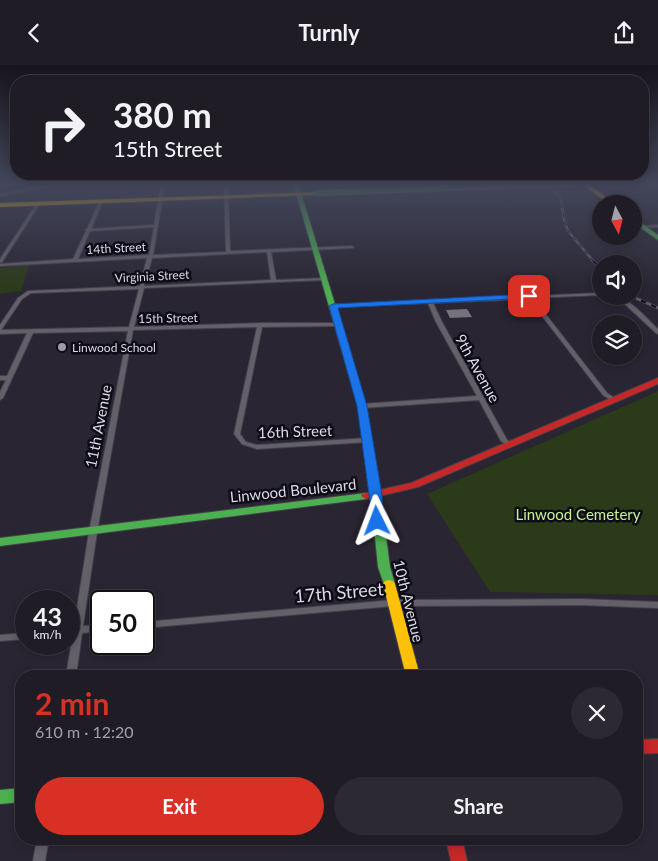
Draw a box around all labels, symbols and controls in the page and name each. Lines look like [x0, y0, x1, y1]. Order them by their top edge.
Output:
icon: back [20, 19, 48, 47]
text: Turnly [298, 19, 360, 46]
icon: share [610, 19, 638, 47]
text: 380 m [113, 93, 212, 135]
icon: right [30, 95, 95, 160]
text: 15th Street [113, 135, 222, 162]
north arrow [592, 195, 642, 245]
map controls [592, 195, 642, 365]
street label: 14th Street [86, 239, 147, 257]
button: sound [592, 255, 642, 305]
street label: Virginia Street [114, 267, 190, 285]
pin [508, 275, 550, 317]
icon: arrive [515, 282, 543, 310]
street label: 15th Street [138, 310, 199, 326]
button: layers [592, 315, 642, 365]
street label: 9th Avenue [452, 331, 504, 405]
place label: Linwood School [72, 340, 156, 355]
marker: Linwood School [56, 341, 68, 353]
street label: 11th Avenue [81, 383, 115, 469]
street label: 16th Street [257, 421, 333, 441]
street label: Linwood Boulevard [229, 474, 357, 506]
position arrow [350, 494, 402, 546]
park label: Linwood Cemetery [515, 505, 641, 523]
street label: 10th Avenue [390, 558, 428, 644]
street label: 17th Street [294, 577, 385, 607]
speed limit sign: 50 [90, 590, 155, 655]
text: 43 [33, 601, 62, 631]
text: km/h [33, 627, 62, 642]
text: 2 min [35, 685, 109, 721]
button: close [571, 687, 623, 739]
text: 610 m · 12:20 [35, 722, 134, 741]
button: Exit [35, 777, 324, 835]
button: Share [334, 777, 623, 835]

